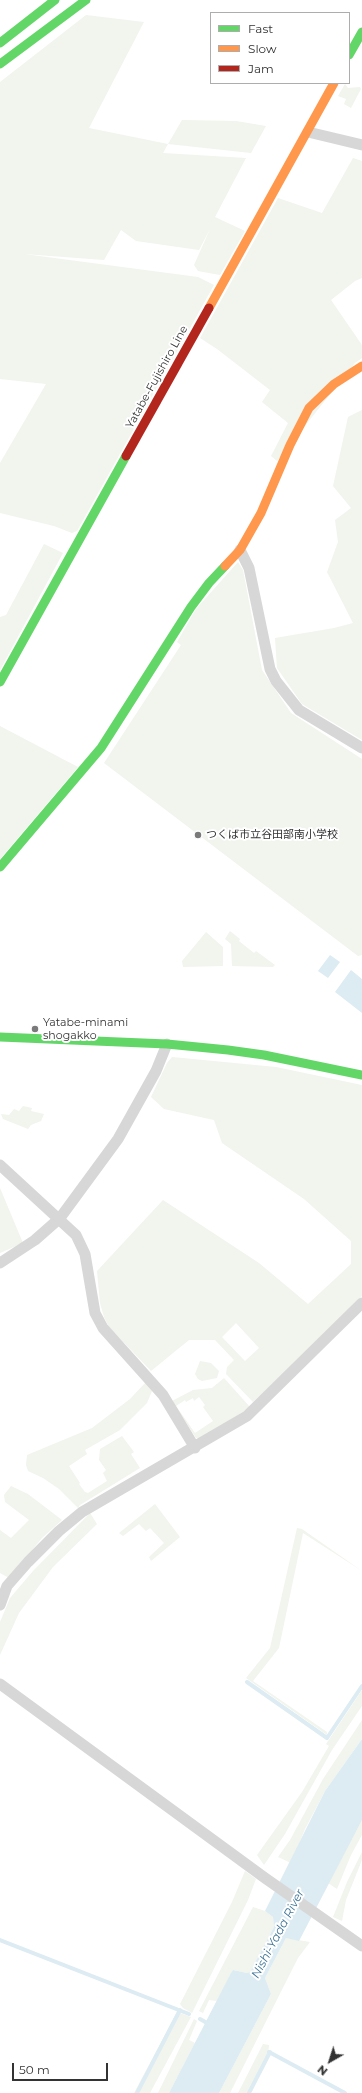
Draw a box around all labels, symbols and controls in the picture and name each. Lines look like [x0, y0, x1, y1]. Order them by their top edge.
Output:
legend [210, 12, 350, 84]
text: Fast [248, 21, 273, 36]
text: Slow [248, 41, 277, 56]
text: Jam [248, 61, 274, 76]
street label: Yatabe-Fujishiro Line [123, 323, 191, 431]
place label: つくば市立谷田部南小学校 [206, 828, 338, 842]
marker: つくば市立谷田部南小学校 [193, 830, 203, 840]
place label: Yatabe-minami shogakko [43, 1016, 128, 1042]
marker: Yatabe-minami shogakko [30, 1024, 40, 1034]
water label: Nishi-Yada River [248, 1887, 308, 1981]
north arrow [310, 2041, 350, 2081]
scale bar [14, 2055, 110, 2081]
text: 50 m [19, 2062, 50, 2077]
text: N [315, 2062, 330, 2079]

